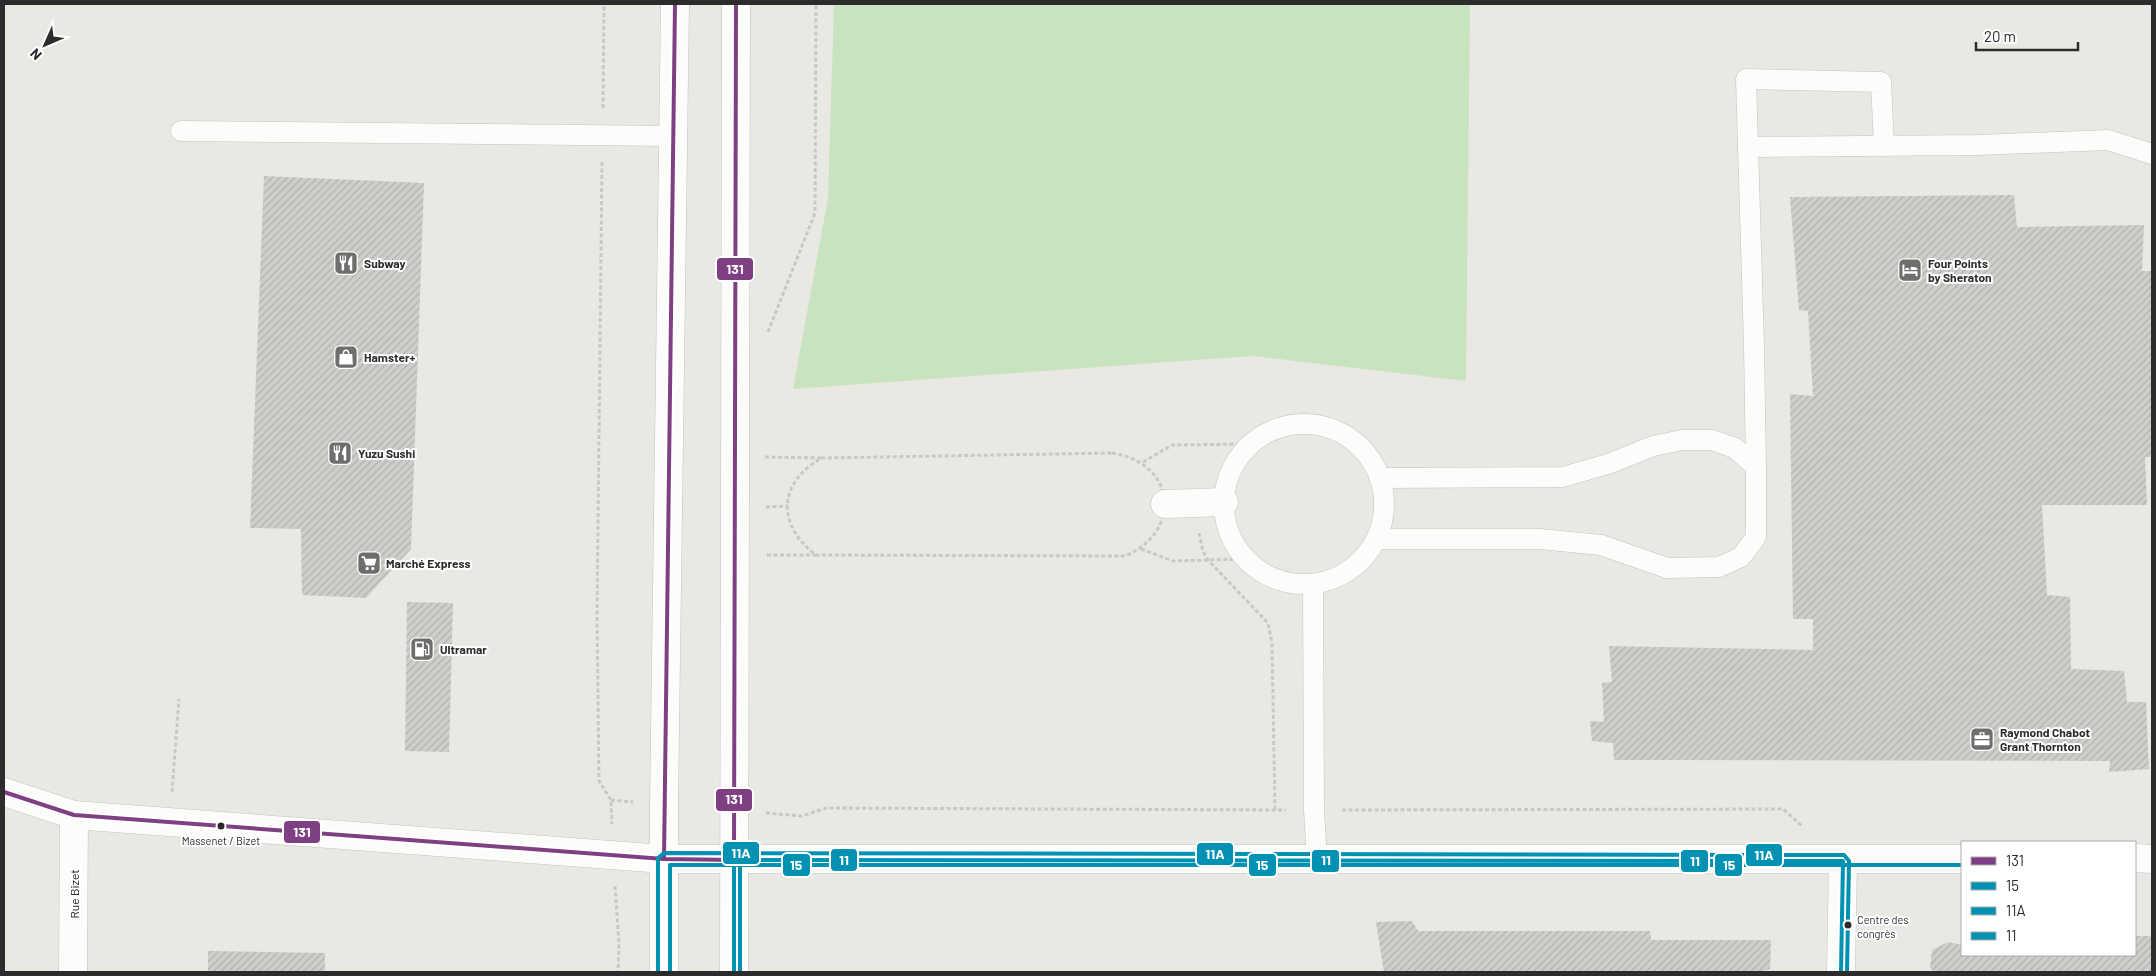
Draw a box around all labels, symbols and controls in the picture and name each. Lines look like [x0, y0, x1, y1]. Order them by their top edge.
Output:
north arrow [20, 20, 70, 70]
scale bar [1976, 20, 2078, 52]
text: 20 m [1984, 27, 2016, 45]
text: N [26, 45, 45, 64]
restaurant icon: Subway [333, 250, 359, 276]
place label: Subway [364, 256, 406, 270]
place label: Four Points by Sheraton [1928, 256, 1992, 284]
line badge: 131 [716, 257, 754, 281]
hotel icon: Four Points by Sheraton [1897, 257, 1923, 283]
text: 131 [726, 260, 744, 277]
shop icon: Hamster+ [333, 344, 359, 370]
place label: Hamster+ [364, 350, 416, 364]
restaurant icon: Yuzu Sushi [327, 440, 353, 466]
place label: Yuzu Sushi [358, 446, 415, 460]
supermarket icon: Marché Express [356, 550, 382, 576]
place label: Marché Express [386, 556, 470, 570]
fuel station icon: Ultramar [409, 636, 435, 662]
place label: Ultramar [440, 642, 487, 656]
place label: Raymond Chabot Grant Thornton [2000, 725, 2090, 753]
office icon: Raymond Chabot Grant Thornton [1969, 726, 1995, 752]
line badge: 131 [715, 788, 753, 812]
text: 131 [725, 790, 743, 807]
line badge: 131 [283, 820, 321, 844]
marker: Massenet / Bizet [216, 821, 226, 831]
text: 131 [293, 823, 311, 840]
place label: Massenet / Bizet [182, 834, 260, 847]
line badge: 11A [722, 841, 760, 865]
legend [1961, 841, 2136, 956]
line badge: 11A [1196, 842, 1234, 866]
line badge: 11A [1745, 843, 1783, 867]
text: 11A [731, 844, 751, 861]
text: 11A [1205, 845, 1225, 862]
text: 11A [1754, 846, 1774, 863]
line badge: 11 [830, 848, 858, 872]
line badge: 11 [1311, 849, 1340, 873]
line badge: 11 [1680, 849, 1709, 873]
text: 11 [839, 851, 849, 868]
text: 11 [1321, 851, 1331, 868]
text: 131 [2006, 851, 2024, 869]
text: 11 [1690, 852, 1700, 869]
line badge: 15 [782, 853, 811, 877]
line badge: 15 [1248, 853, 1277, 877]
line badge: 15 [1714, 853, 1743, 877]
text: 15 [790, 856, 803, 873]
text: 15 [1256, 856, 1269, 873]
text: 15 [1723, 856, 1736, 873]
street label: Rue Bizet [67, 869, 81, 919]
text: 15 [2006, 876, 2019, 894]
text: 11A [2006, 901, 2026, 919]
place label: Centre des congrès [1857, 913, 1909, 940]
marker: Centre des congrès [1843, 920, 1853, 930]
text: 11 [2006, 926, 2017, 944]

